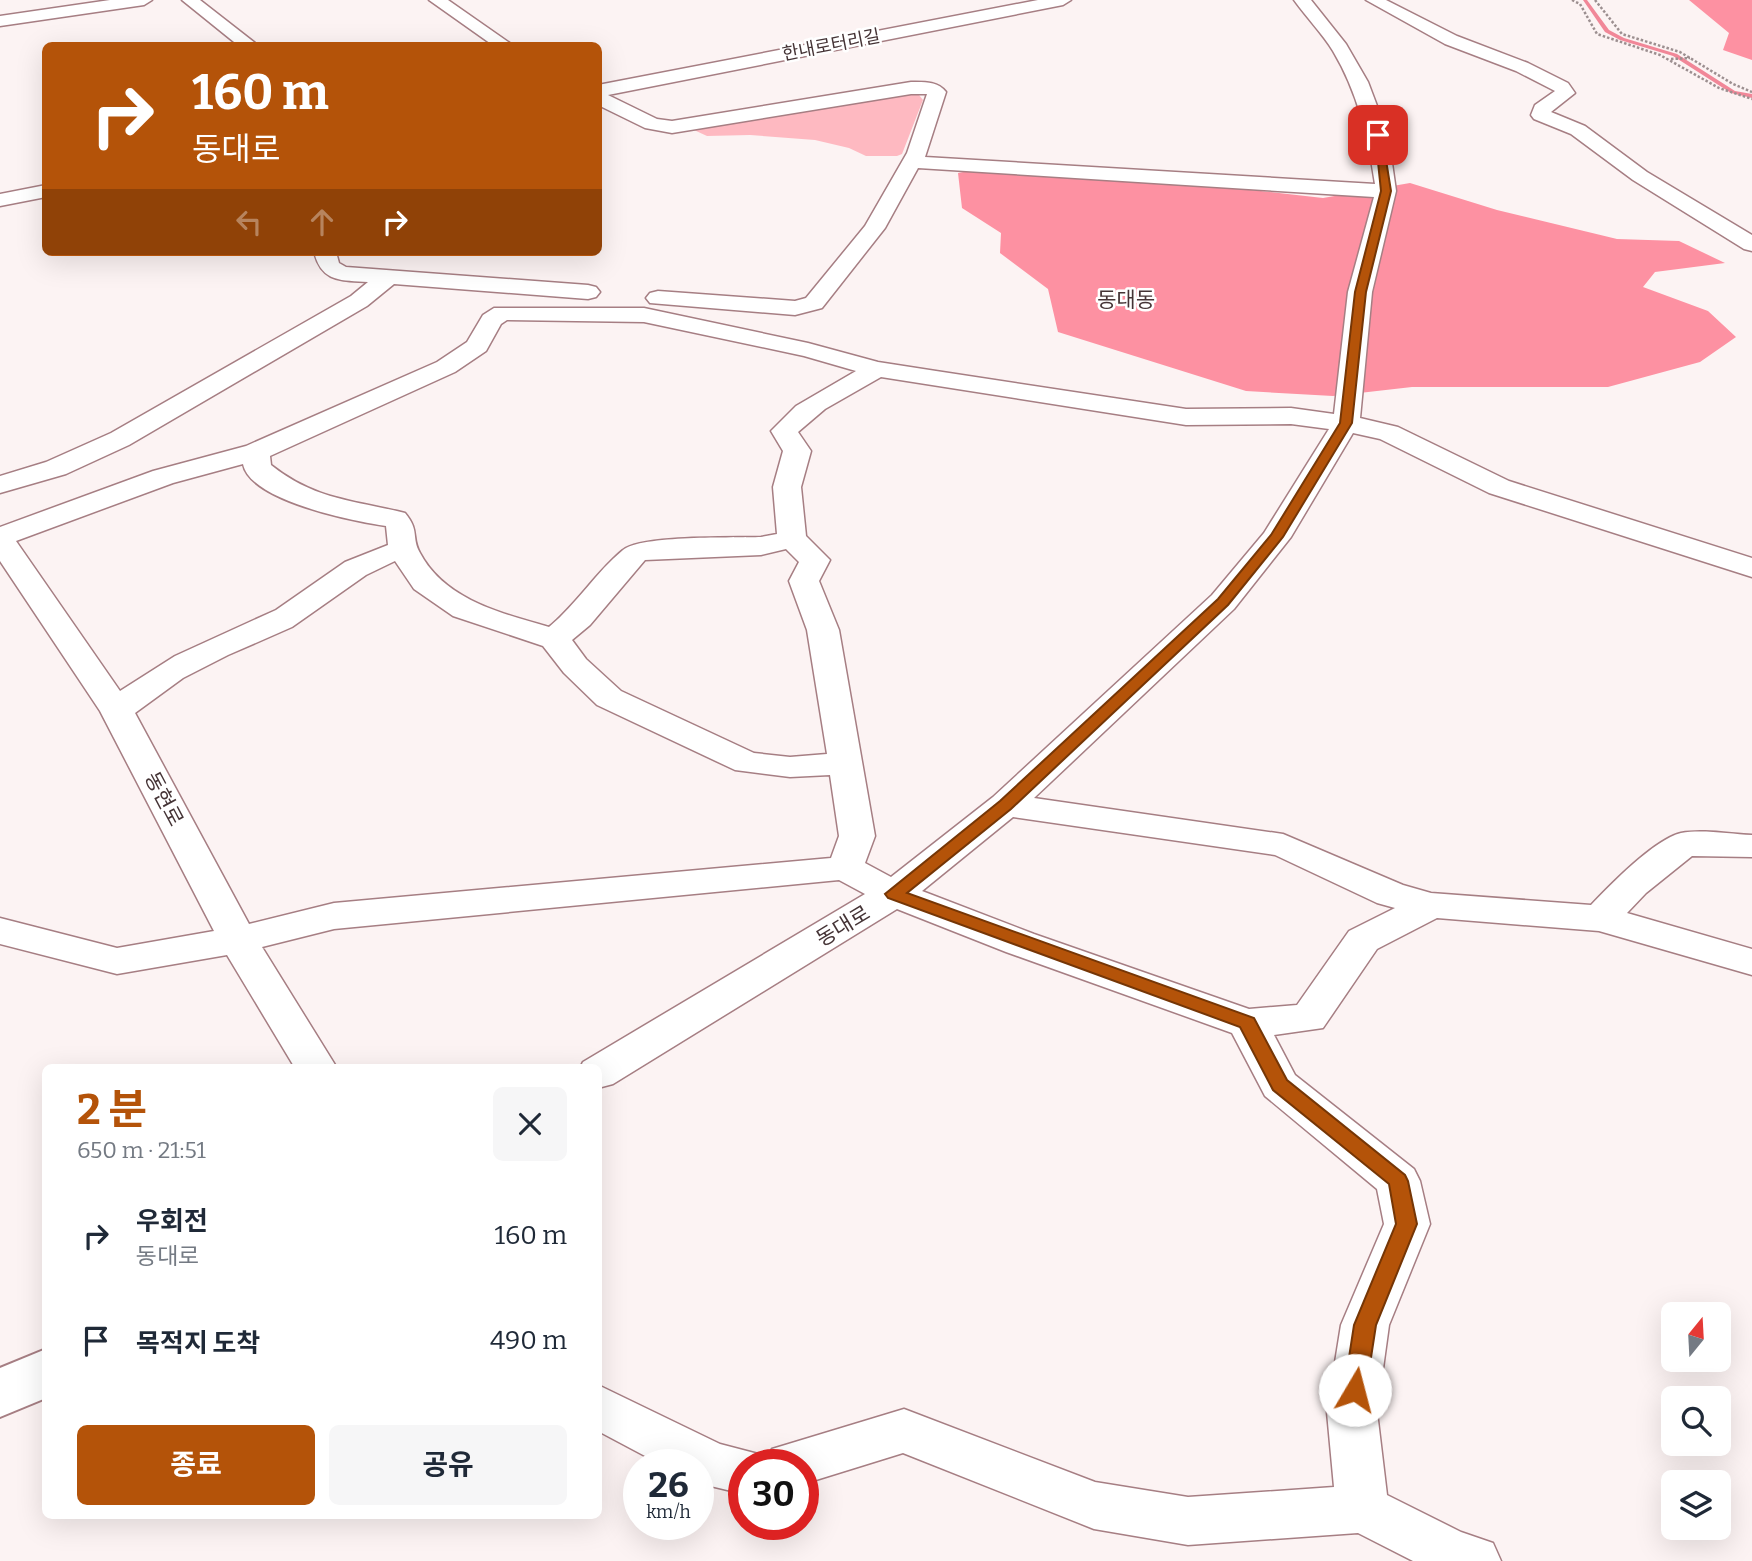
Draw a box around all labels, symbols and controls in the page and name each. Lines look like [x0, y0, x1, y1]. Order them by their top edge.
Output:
street label: 한내로터리길 [780, 25, 882, 65]
text: 160 m [192, 63, 329, 122]
icon: right [77, 70, 168, 161]
pin [1348, 105, 1408, 165]
icon: arrive [1359, 116, 1397, 154]
text: 동대로 [192, 130, 280, 168]
icon: left [230, 203, 268, 241]
icon: ahead [303, 203, 341, 241]
icon: right [376, 203, 414, 241]
district label: 동대동 [1097, 287, 1155, 313]
street label: 동현로 [139, 767, 189, 831]
street label: 동대로 [811, 900, 875, 952]
text: 2 분 [77, 1085, 147, 1135]
button: close [493, 1087, 567, 1161]
text: 650 m · 21:51 [77, 1136, 206, 1164]
text: 우회전 [136, 1206, 208, 1237]
icon: right [77, 1217, 115, 1255]
text: 160 m [495, 1220, 567, 1251]
text: 동대로 [136, 1242, 199, 1270]
north arrow [1661, 1302, 1731, 1372]
map controls [1661, 1302, 1731, 1540]
icon: arrive [77, 1322, 115, 1360]
text: 490 m [490, 1325, 567, 1356]
text: 목적지 도착 [136, 1328, 260, 1359]
position arrow [1318, 1353, 1392, 1427]
button: search [1661, 1386, 1731, 1456]
button: 종료 [77, 1425, 315, 1505]
button: 공유 [329, 1425, 567, 1505]
speed limit sign: 30 [728, 1449, 819, 1540]
text: 26 [648, 1464, 689, 1506]
button: layers [1661, 1470, 1731, 1540]
text: km/h [646, 1501, 691, 1523]

